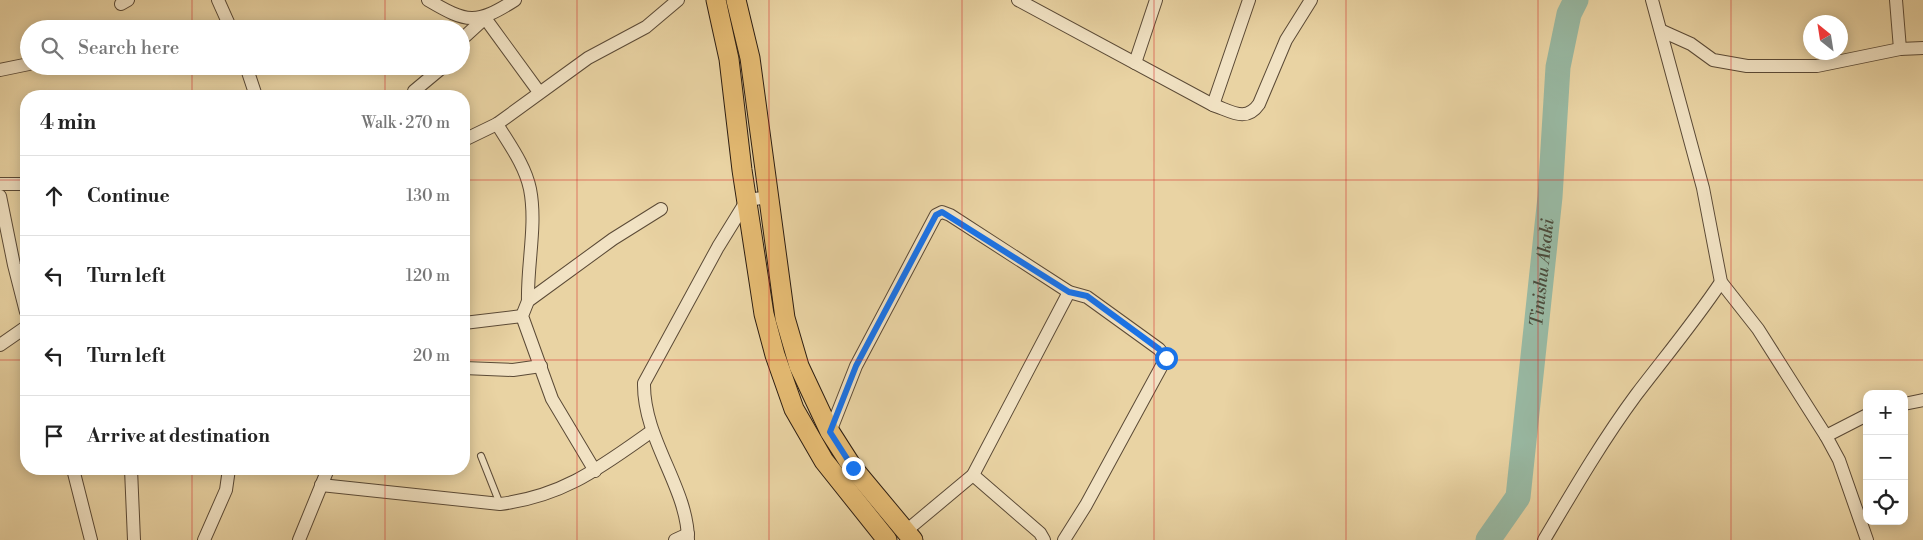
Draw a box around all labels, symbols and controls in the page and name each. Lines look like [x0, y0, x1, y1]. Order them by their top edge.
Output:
north arrow [1803, 15, 1848, 60]
search box [20, 20, 470, 75]
icon: search [38, 34, 66, 62]
text: Search here [78, 36, 179, 60]
text: 4 min [40, 110, 96, 136]
text: Walk · 270 m [361, 113, 450, 133]
icon: ahead [40, 182, 68, 210]
text: Continue [87, 184, 170, 208]
text: 130 m [406, 186, 450, 206]
water label: Tinishu Akaki [1525, 217, 1560, 328]
icon: left [40, 262, 68, 290]
text: Turn left [87, 264, 166, 288]
text: 120 m [406, 266, 450, 286]
icon: left [40, 342, 68, 370]
text: Turn left [87, 344, 166, 368]
text: 20 m [413, 346, 450, 366]
route start [1155, 347, 1178, 370]
map controls [1863, 390, 1908, 525]
button: + [1863, 390, 1908, 435]
icon: arrive [40, 422, 68, 450]
text: Arrive at destination [87, 424, 270, 448]
button: − [1863, 435, 1908, 480]
route end [842, 457, 865, 480]
button: locate [1863, 480, 1908, 525]

